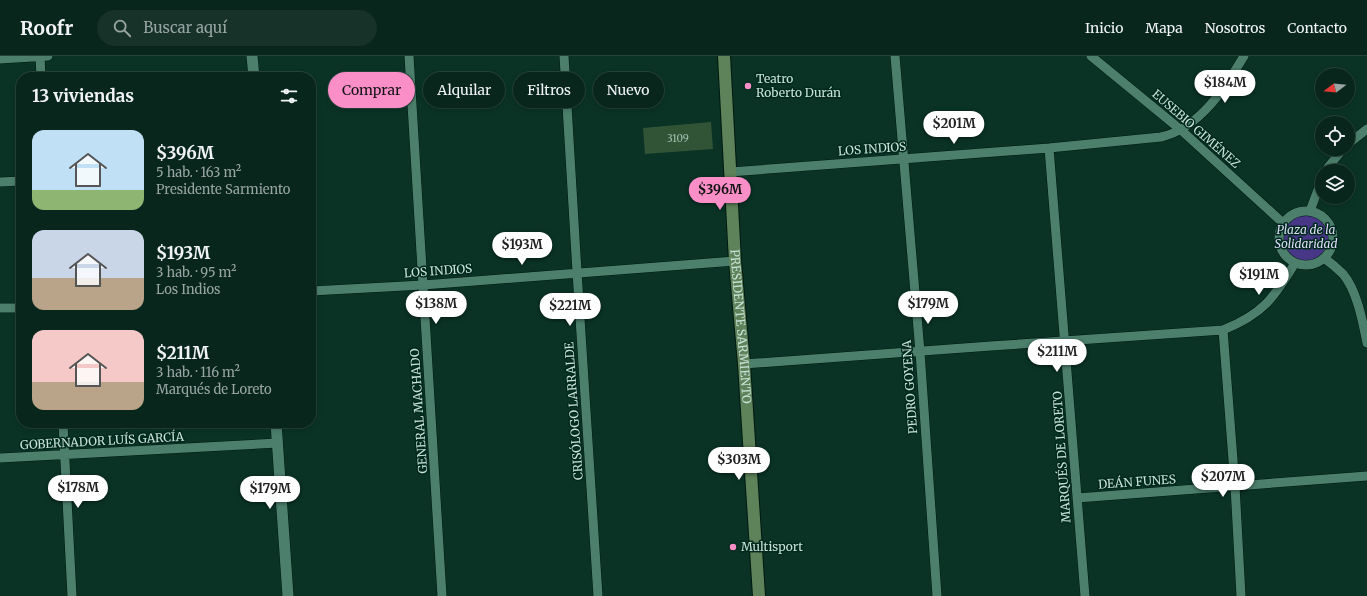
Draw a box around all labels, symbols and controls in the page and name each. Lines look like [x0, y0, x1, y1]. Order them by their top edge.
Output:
search box [97, 10, 377, 46]
text: Roofr [20, 16, 73, 40]
icon: search [111, 17, 133, 39]
text: Buscar aquí [143, 18, 227, 37]
text: Inicio [1085, 19, 1123, 37]
text: Mapa [1145, 19, 1183, 37]
text: Nosotros [1205, 19, 1265, 37]
text: Contacto [1287, 19, 1347, 37]
north arrow [1315, 68, 1355, 108]
map controls [1315, 68, 1355, 204]
pin: $184M [1197, 70, 1253, 104]
place label: Teatro Roberto Durán [756, 71, 841, 100]
chip: Comprar [328, 72, 415, 108]
chip: Alquilar [423, 72, 505, 108]
chip: Filtros [513, 72, 585, 108]
chip: Nuevo [593, 72, 664, 108]
text: $184M [1203, 74, 1247, 91]
marker: Teatro Roberto Durán [743, 81, 753, 91]
text: 13 viviendas [32, 85, 134, 107]
icon: filters [278, 85, 300, 107]
street label: EUSEBIO GIMÉNEZ [1149, 86, 1244, 171]
pin: $201M [926, 111, 982, 145]
text: $201M [932, 115, 976, 132]
button: locate [1315, 116, 1355, 156]
house number: 3109 [667, 132, 689, 145]
street label: LOS INDIOS [837, 139, 907, 158]
text: $396M [156, 142, 214, 164]
icon: home [64, 146, 112, 194]
text: 5 hab. · 163 m² [156, 164, 241, 181]
button: layers [1315, 164, 1355, 204]
pin: $396M [692, 177, 748, 211]
text: Presidente Sarmiento [156, 181, 290, 198]
text: $396M [698, 181, 742, 198]
park label: Plaza de la Solidaridad [1275, 222, 1337, 251]
pin: $193M [494, 232, 550, 266]
text: $193M [501, 236, 543, 253]
text: $193M [156, 242, 210, 264]
icon: home [64, 246, 112, 294]
street label: PRESIDENTE SARMIENTO [727, 249, 755, 404]
street label: LOS INDIOS [403, 261, 473, 280]
pin: $191M [1231, 262, 1287, 296]
text: 3 hab. · 95 m² [156, 264, 236, 281]
text: $191M [1239, 266, 1279, 283]
text: Los Indios [156, 281, 221, 298]
pin: $138M [408, 291, 464, 325]
pin: $179M [900, 291, 956, 325]
pin: $221M [542, 293, 598, 327]
text: $138M [415, 295, 457, 312]
text: $179M [907, 295, 949, 312]
text: $221M [549, 297, 591, 314]
street label: PEDRO GOYENA [899, 339, 920, 435]
pin: $211M [1029, 339, 1085, 373]
street label: CRISÓLOGO LARRALDE [561, 341, 586, 481]
text: $211M [156, 342, 209, 364]
text: $211M [1037, 343, 1077, 360]
icon: home [64, 346, 112, 394]
street label: GENERAL MACHADO [407, 348, 430, 474]
text: 3 hab. · 116 m² [156, 364, 240, 381]
text: Marqués de Loreto [156, 381, 272, 398]
street label: MARQUÉS DE LORETO [1049, 390, 1074, 523]
street label: GOBERNADOR LUÍS GARCÍA [20, 429, 185, 452]
pin: $303M [711, 447, 767, 481]
text: $303M [717, 451, 761, 468]
pin: $207M [1195, 464, 1251, 498]
text: $207M [1201, 468, 1245, 485]
street label: DEÁN FUNES [1098, 471, 1176, 492]
pin: $178M [50, 475, 106, 509]
pin: $179M [242, 476, 298, 510]
text: $178M [57, 479, 99, 496]
text: $179M [249, 480, 291, 497]
place label: Multisport [741, 539, 803, 554]
marker: Multisport [728, 542, 738, 552]

